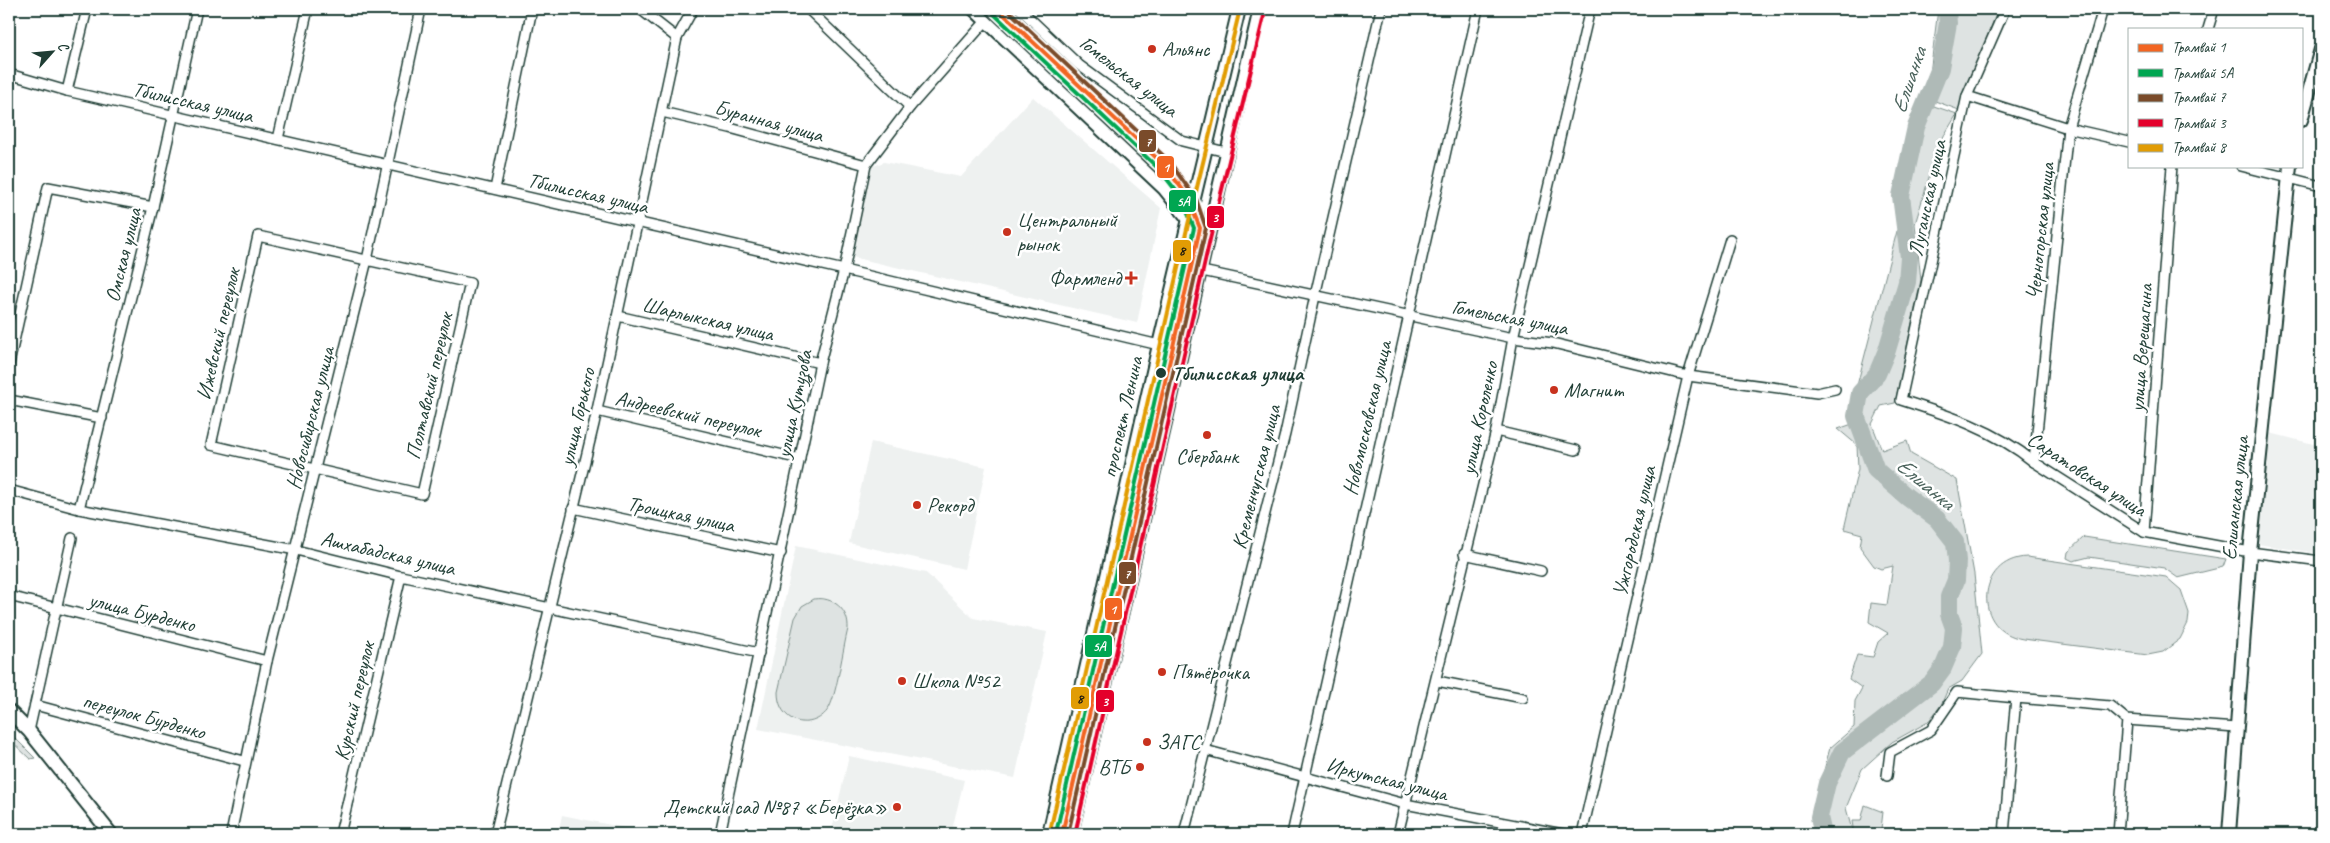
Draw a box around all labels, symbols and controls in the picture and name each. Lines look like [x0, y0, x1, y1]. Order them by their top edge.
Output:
north arrow [28, 28, 78, 78]
legend [2128, 28, 2302, 168]
street label: Гомельская улица [1075, 30, 1185, 124]
place label: Альянс [1162, 36, 1211, 62]
text: Трамвай 1 [2172, 38, 2227, 57]
text: С [54, 39, 73, 55]
water label: Елшанка [1885, 42, 1934, 117]
marker: Альянс [1146, 43, 1158, 55]
text: Трамвай 5А [2172, 64, 2235, 83]
street label: Тбилисская улица [130, 76, 257, 129]
text: Трамвай 7 [2172, 88, 2227, 107]
street label: Буранная улица [712, 94, 828, 148]
text: Трамвай 3 [2172, 114, 2227, 133]
line badge: 7 [1138, 129, 1157, 153]
text: 7 [1145, 133, 1153, 150]
street label: Луганская улица [1902, 136, 1952, 258]
text: Трамвай 8 [2172, 138, 2227, 157]
line badge: 1 [1156, 155, 1175, 179]
text: 1 [1163, 159, 1171, 176]
street label: Черногорская улица [2020, 160, 2060, 301]
street label: Тбилисская улица [525, 167, 652, 220]
line badge: 5А [1168, 189, 1197, 213]
text: 5А [1176, 193, 1190, 210]
street label: Омская улица [99, 204, 148, 305]
line badge: 3 [1206, 205, 1225, 229]
place label: Центральный рынок [1017, 207, 1118, 257]
text: 3 [1212, 209, 1220, 226]
marker: Центральный рынок [1001, 226, 1013, 238]
line badge: 8 [1172, 239, 1192, 263]
text: 8 [1179, 242, 1187, 259]
street label: Ижевский переулок [190, 263, 246, 402]
place label: Фармленд [1049, 265, 1123, 291]
marker: Фармленд [1125, 272, 1137, 284]
street label: улица Верещагина [2123, 282, 2159, 415]
street label: Шарлыкская улица [640, 291, 778, 347]
street label: Гомельская улица [1450, 293, 1572, 341]
street label: Полтавский переулок [400, 308, 459, 462]
street label: Новомосковская улица [1337, 336, 1398, 498]
street label: Новосибирская улица [280, 342, 341, 492]
street label: улица Кутузова [769, 346, 819, 463]
street label: проспект Ленина [1095, 352, 1149, 480]
street label: улица Короленко [1454, 358, 1504, 479]
place label: Тбилисская улица [1172, 360, 1305, 387]
street label: улица Горького [553, 364, 601, 470]
marker: Тбилисская улица [1154, 366, 1168, 380]
place label: Магнит [1564, 377, 1625, 403]
marker: Магнит [1548, 384, 1560, 396]
street label: Андреевский переулок [613, 385, 765, 444]
street label: Кременчугская улица [1226, 401, 1287, 552]
street label: Саратовская улица [2022, 426, 2153, 523]
marker: Сбербанк [1201, 429, 1213, 441]
street label: Елшанская улица [2216, 432, 2255, 561]
place label: Сбербанк [1176, 443, 1240, 469]
water label: Елшанка [1891, 451, 1962, 518]
street label: Ужгородская улица [1606, 462, 1662, 599]
street label: Троицкая улица [625, 490, 739, 538]
place label: Рекорд [927, 492, 975, 518]
marker: Рекорд [911, 499, 923, 511]
street label: Ашхабадская улица [318, 525, 459, 581]
line badge: 7 [1118, 561, 1137, 585]
text: 7 [1124, 565, 1132, 582]
street label: улица Бурденко [84, 586, 199, 638]
line badge: 1 [1104, 597, 1123, 621]
text: 1 [1110, 601, 1118, 618]
line badge: 5А [1084, 634, 1113, 658]
street label: Курский переулок [328, 637, 381, 763]
text: 5А [1092, 638, 1106, 655]
place label: Пятёрочка [1172, 659, 1251, 685]
marker: Пятёрочка [1156, 666, 1168, 678]
place label: Школа №52 [912, 668, 1001, 694]
marker: Школа №52 [896, 675, 908, 687]
line badge: 8 [1070, 686, 1090, 710]
street label: переулок Бурденко [80, 687, 210, 745]
line badge: 3 [1095, 689, 1115, 713]
text: 8 [1077, 690, 1085, 707]
text: 3 [1102, 693, 1110, 710]
place label: ЗАГС [1157, 729, 1203, 755]
marker: ЗАГС [1141, 736, 1153, 748]
street label: Иркутская улица [1324, 751, 1453, 807]
place label: ВТБ [1099, 754, 1133, 780]
marker: ВТБ [1134, 761, 1146, 773]
place label: Детский сад №87 «Берёзка» [663, 794, 887, 821]
marker: Детский сад №87 «Берёзка» [891, 801, 903, 813]

